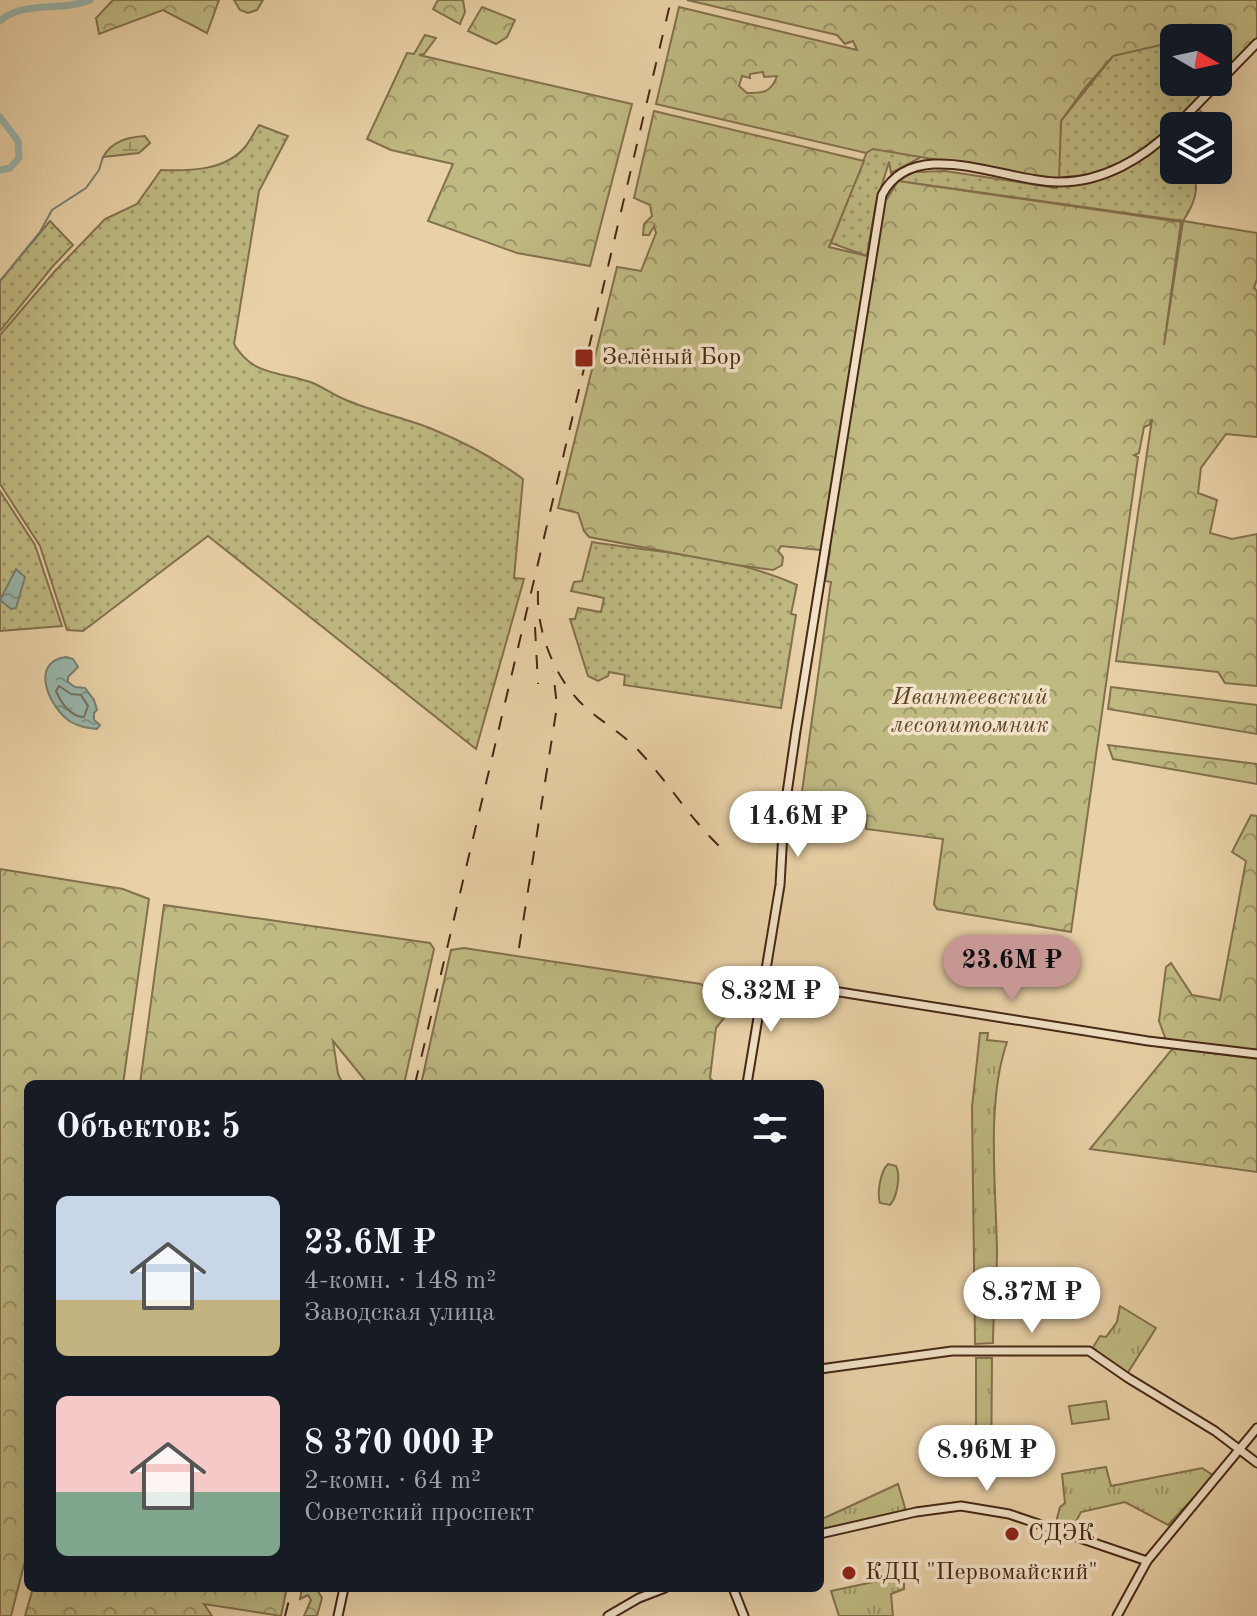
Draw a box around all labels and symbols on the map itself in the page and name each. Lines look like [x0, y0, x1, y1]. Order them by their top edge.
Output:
north arrow [1160, 24, 1232, 96]
place label: Зелёный Бор [602, 346, 741, 370]
marker: Зелёный Бор [573, 347, 595, 369]
park label: Ивантеевский лесопитомник [891, 686, 1049, 738]
pin: 14.6M ₽ [724, 791, 872, 859]
pin: 23.6M ₽ [938, 935, 1086, 1003]
pin: 8.32M ₽ [697, 966, 845, 1034]
pin: 8.37M ₽ [958, 1267, 1106, 1335]
pin: 8.96M ₽ [913, 1425, 1061, 1493]
place label: СДЭК [1028, 1522, 1095, 1546]
marker: СДЭК [1003, 1525, 1021, 1543]
place label: КДЦ "Первомайский" [865, 1561, 1098, 1585]
marker: КДЦ "Первомайский" [840, 1564, 858, 1582]

